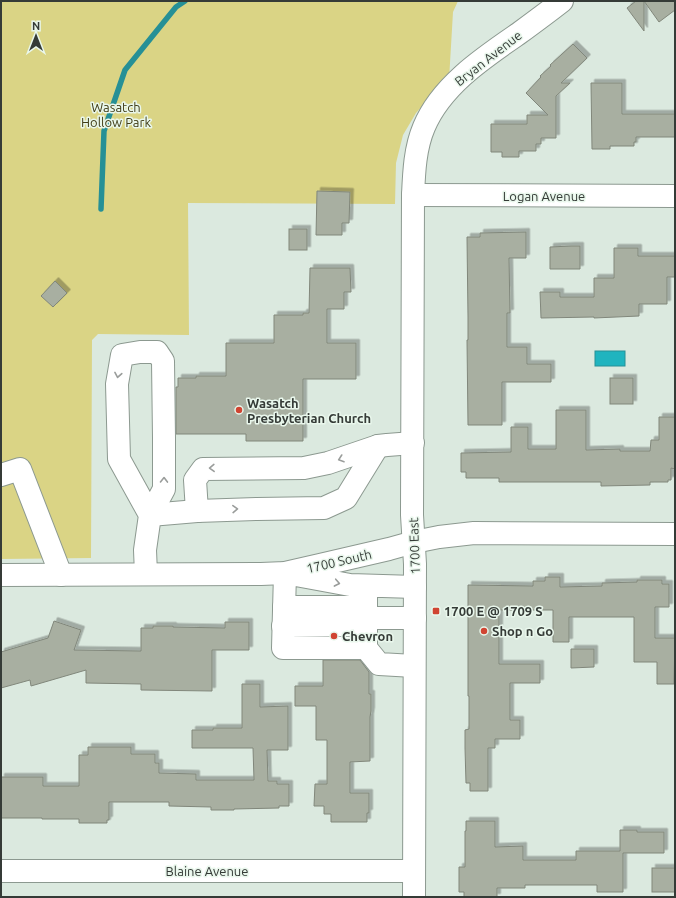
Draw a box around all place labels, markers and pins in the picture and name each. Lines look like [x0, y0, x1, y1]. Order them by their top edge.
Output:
place label: Wasatch Presbyterian Church [247, 396, 371, 425]
marker: Wasatch Presbyterian Church [234, 405, 244, 415]
place label: 1700 E @ 1709 S [444, 604, 543, 618]
marker: 1700 E @ 1709 S [431, 606, 441, 616]
place label: Shop n Go [492, 624, 553, 638]
marker: Shop n Go [479, 626, 489, 636]
place label: Chevron [342, 629, 393, 643]
marker: Chevron [329, 631, 339, 641]

